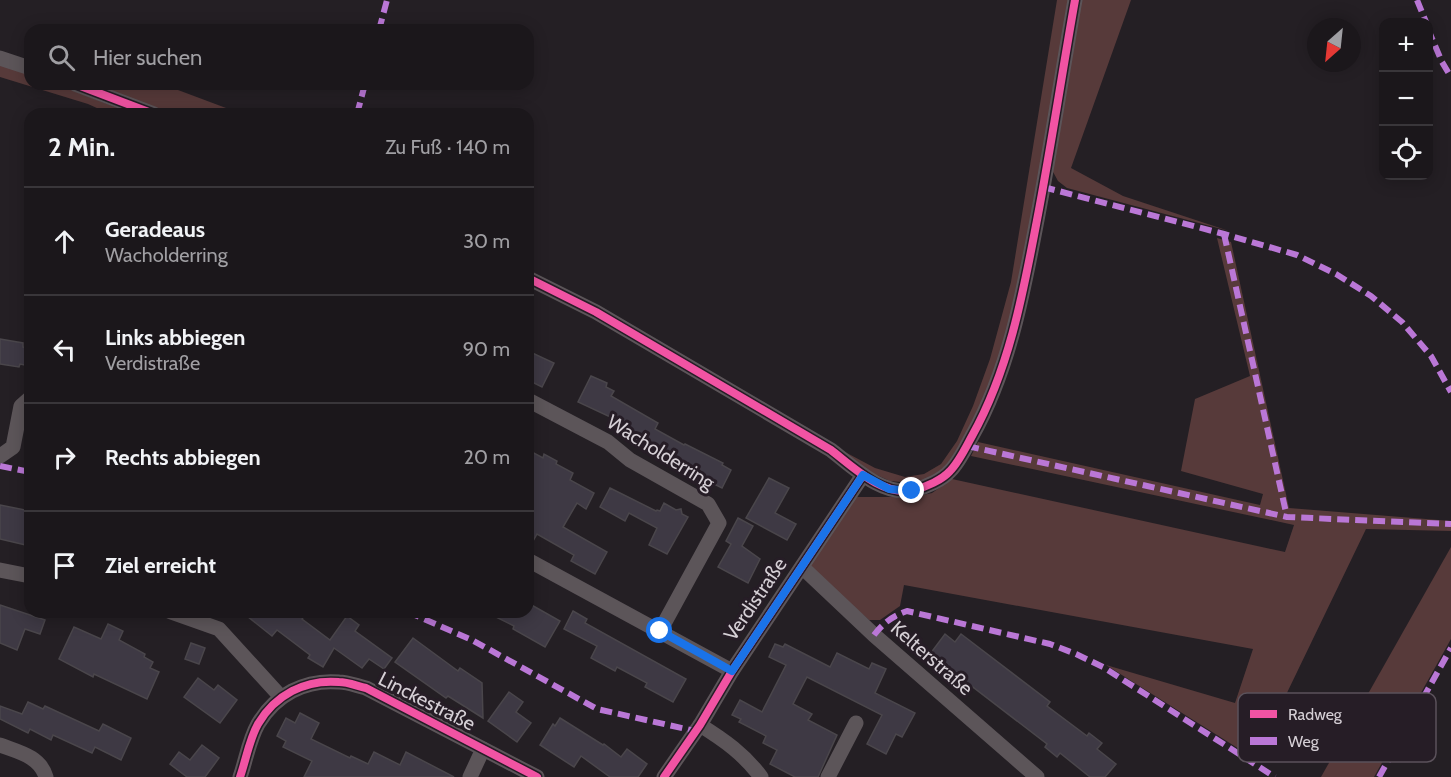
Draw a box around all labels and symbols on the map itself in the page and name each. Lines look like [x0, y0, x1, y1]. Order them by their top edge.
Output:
north arrow [1307, 18, 1361, 72]
street label: Wacholderring [603, 409, 720, 495]
route end [898, 477, 924, 503]
street label: Verdistraße [718, 553, 792, 645]
street label: Kelterstraße [886, 616, 978, 700]
route start [646, 617, 672, 643]
street label: Linckestraße [374, 666, 480, 736]
legend [1238, 693, 1436, 762]
text: Radweg [1288, 705, 1343, 724]
text: Weg [1288, 732, 1320, 751]

